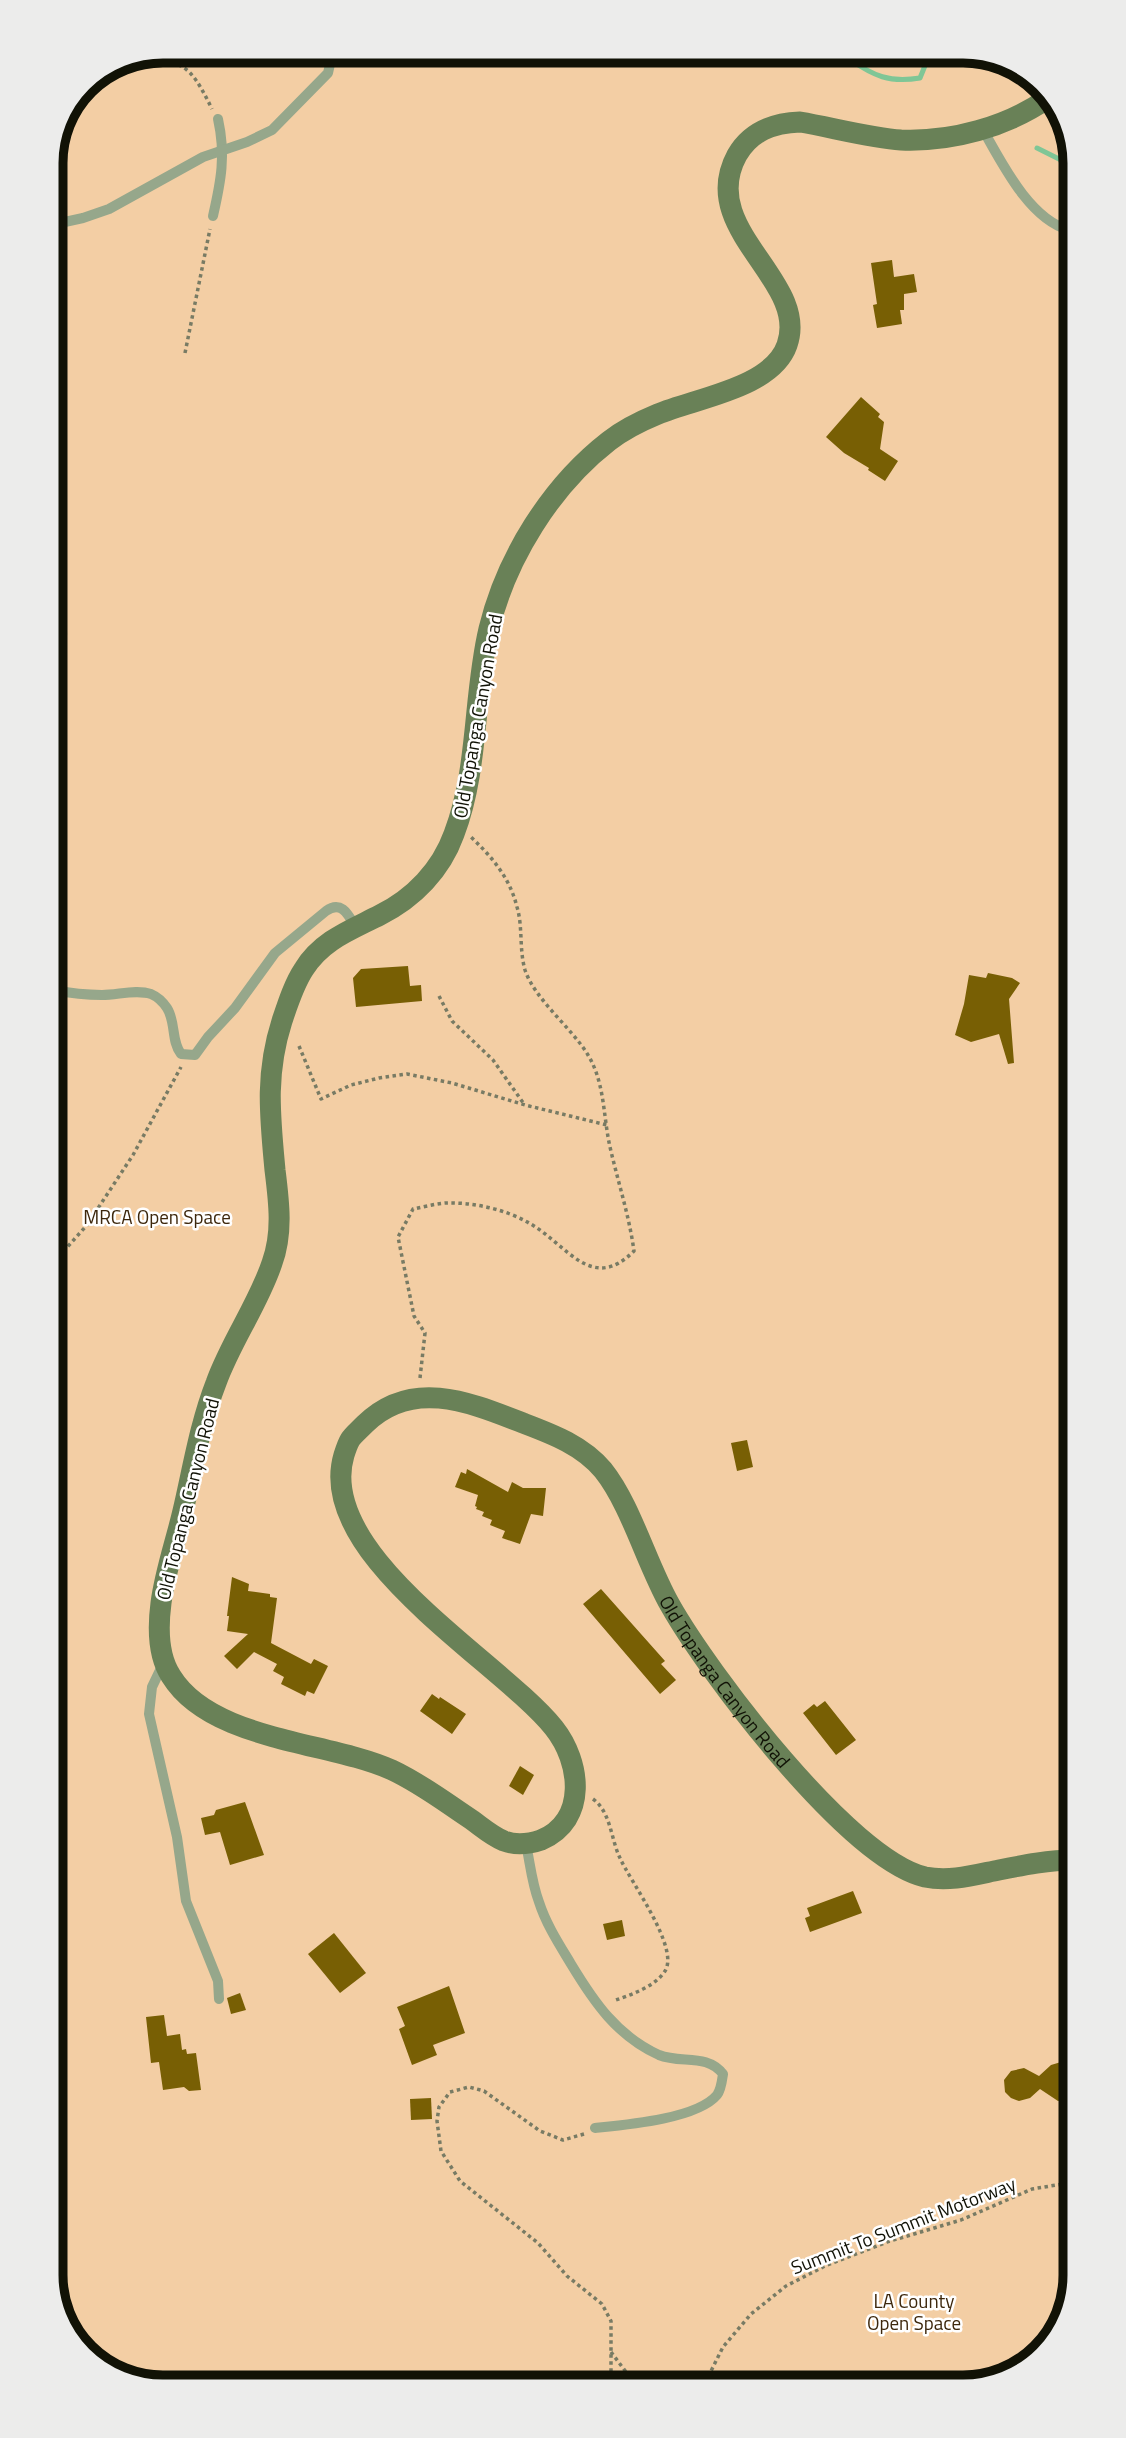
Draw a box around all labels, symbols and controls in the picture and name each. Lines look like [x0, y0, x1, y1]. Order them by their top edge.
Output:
street label: Old Topanga Canyon Road [445, 611, 509, 821]
park label: MRCA Open Space [83, 1202, 231, 1231]
street label: Old Topanga Canyon Road [148, 1395, 226, 1603]
street label: Old Topanga Canyon Road [653, 1590, 798, 1774]
street label: Summit To Summit Motorway [786, 2169, 1020, 2281]
park label: LA County Open Space [867, 2286, 961, 2337]

